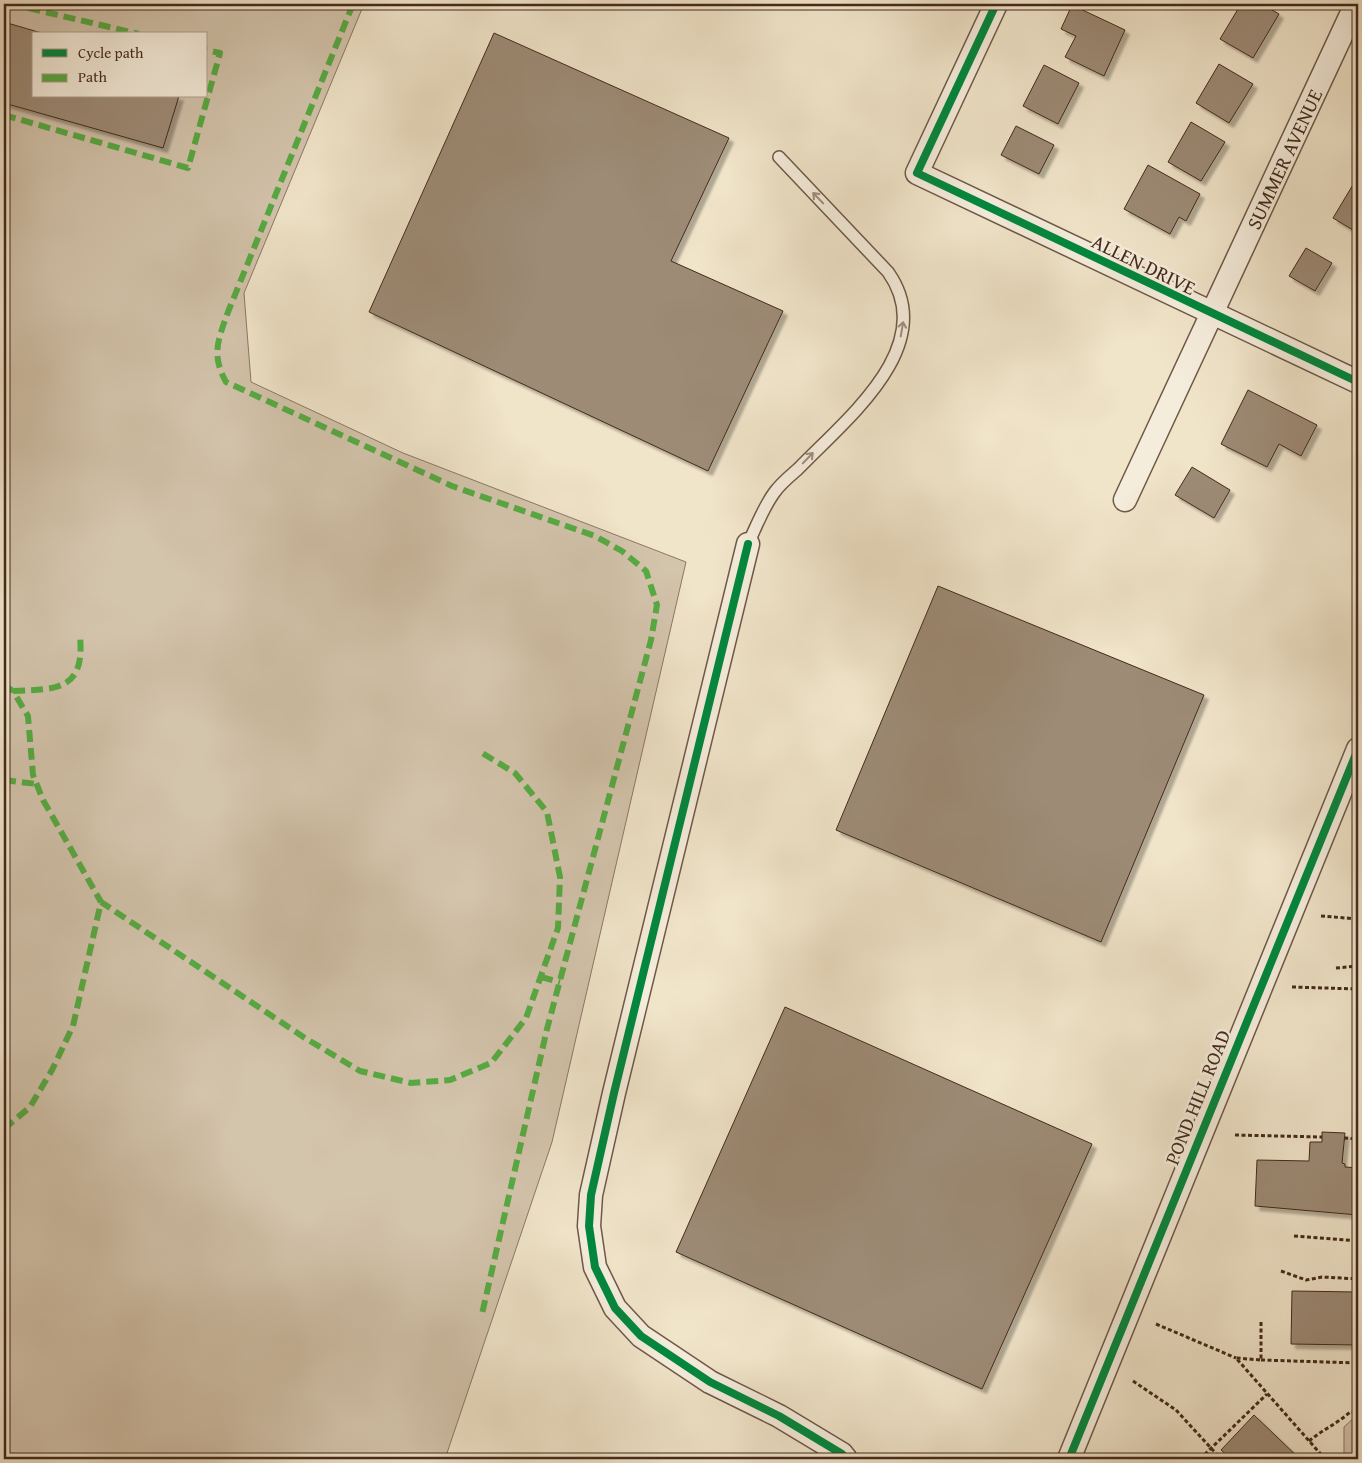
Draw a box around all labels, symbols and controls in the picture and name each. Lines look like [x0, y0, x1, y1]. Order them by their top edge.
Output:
legend [32, 32, 208, 98]
text: Cycle path [78, 42, 144, 63]
text: Path [78, 66, 107, 87]
street label: SUMMER AVENUE [1239, 84, 1329, 234]
one-way arrow [812, 192, 825, 204]
street label: ALLEN DRIVE [1087, 226, 1201, 302]
one-way arrow [898, 321, 908, 337]
one-way arrow [802, 452, 814, 464]
street label: POND HILL ROAD [1157, 1025, 1237, 1169]

